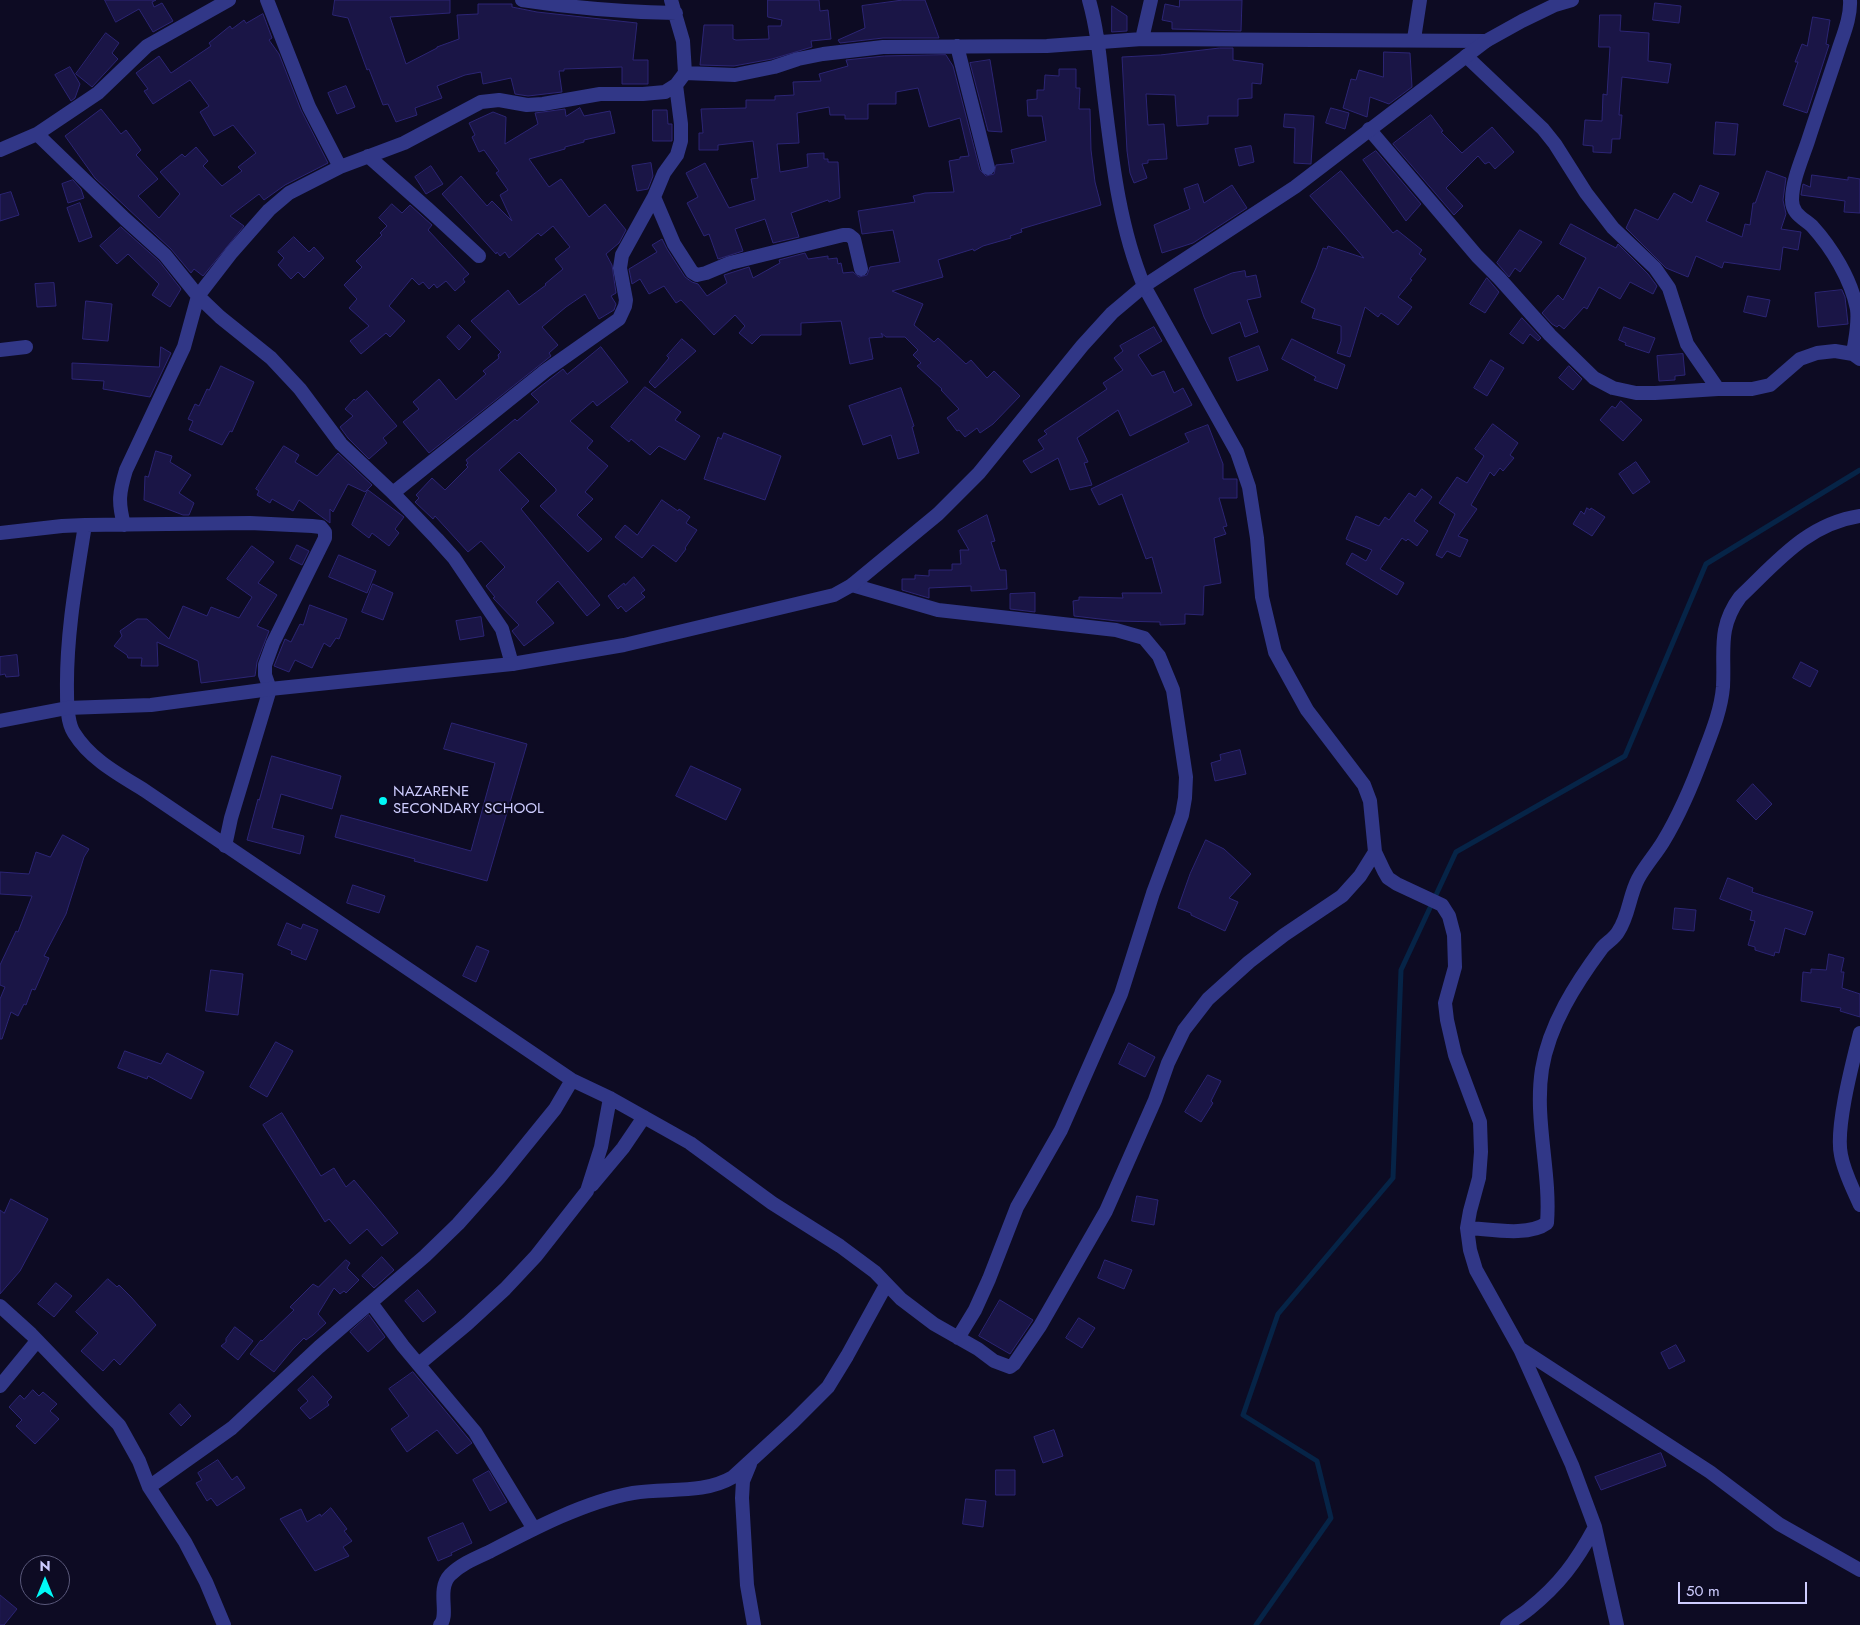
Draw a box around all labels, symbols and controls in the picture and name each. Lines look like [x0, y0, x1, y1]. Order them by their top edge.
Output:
place label: NAZARENE SECONDARY SCHOOL [393, 783, 544, 818]
marker: NAZARENE SECONDARY SCHOOL [377, 795, 389, 807]
north arrow [20, 1555, 70, 1605]
text: N [39, 1556, 51, 1576]
scale bar [1680, 1572, 1809, 1604]
text: 50 m [1686, 1580, 1720, 1602]

